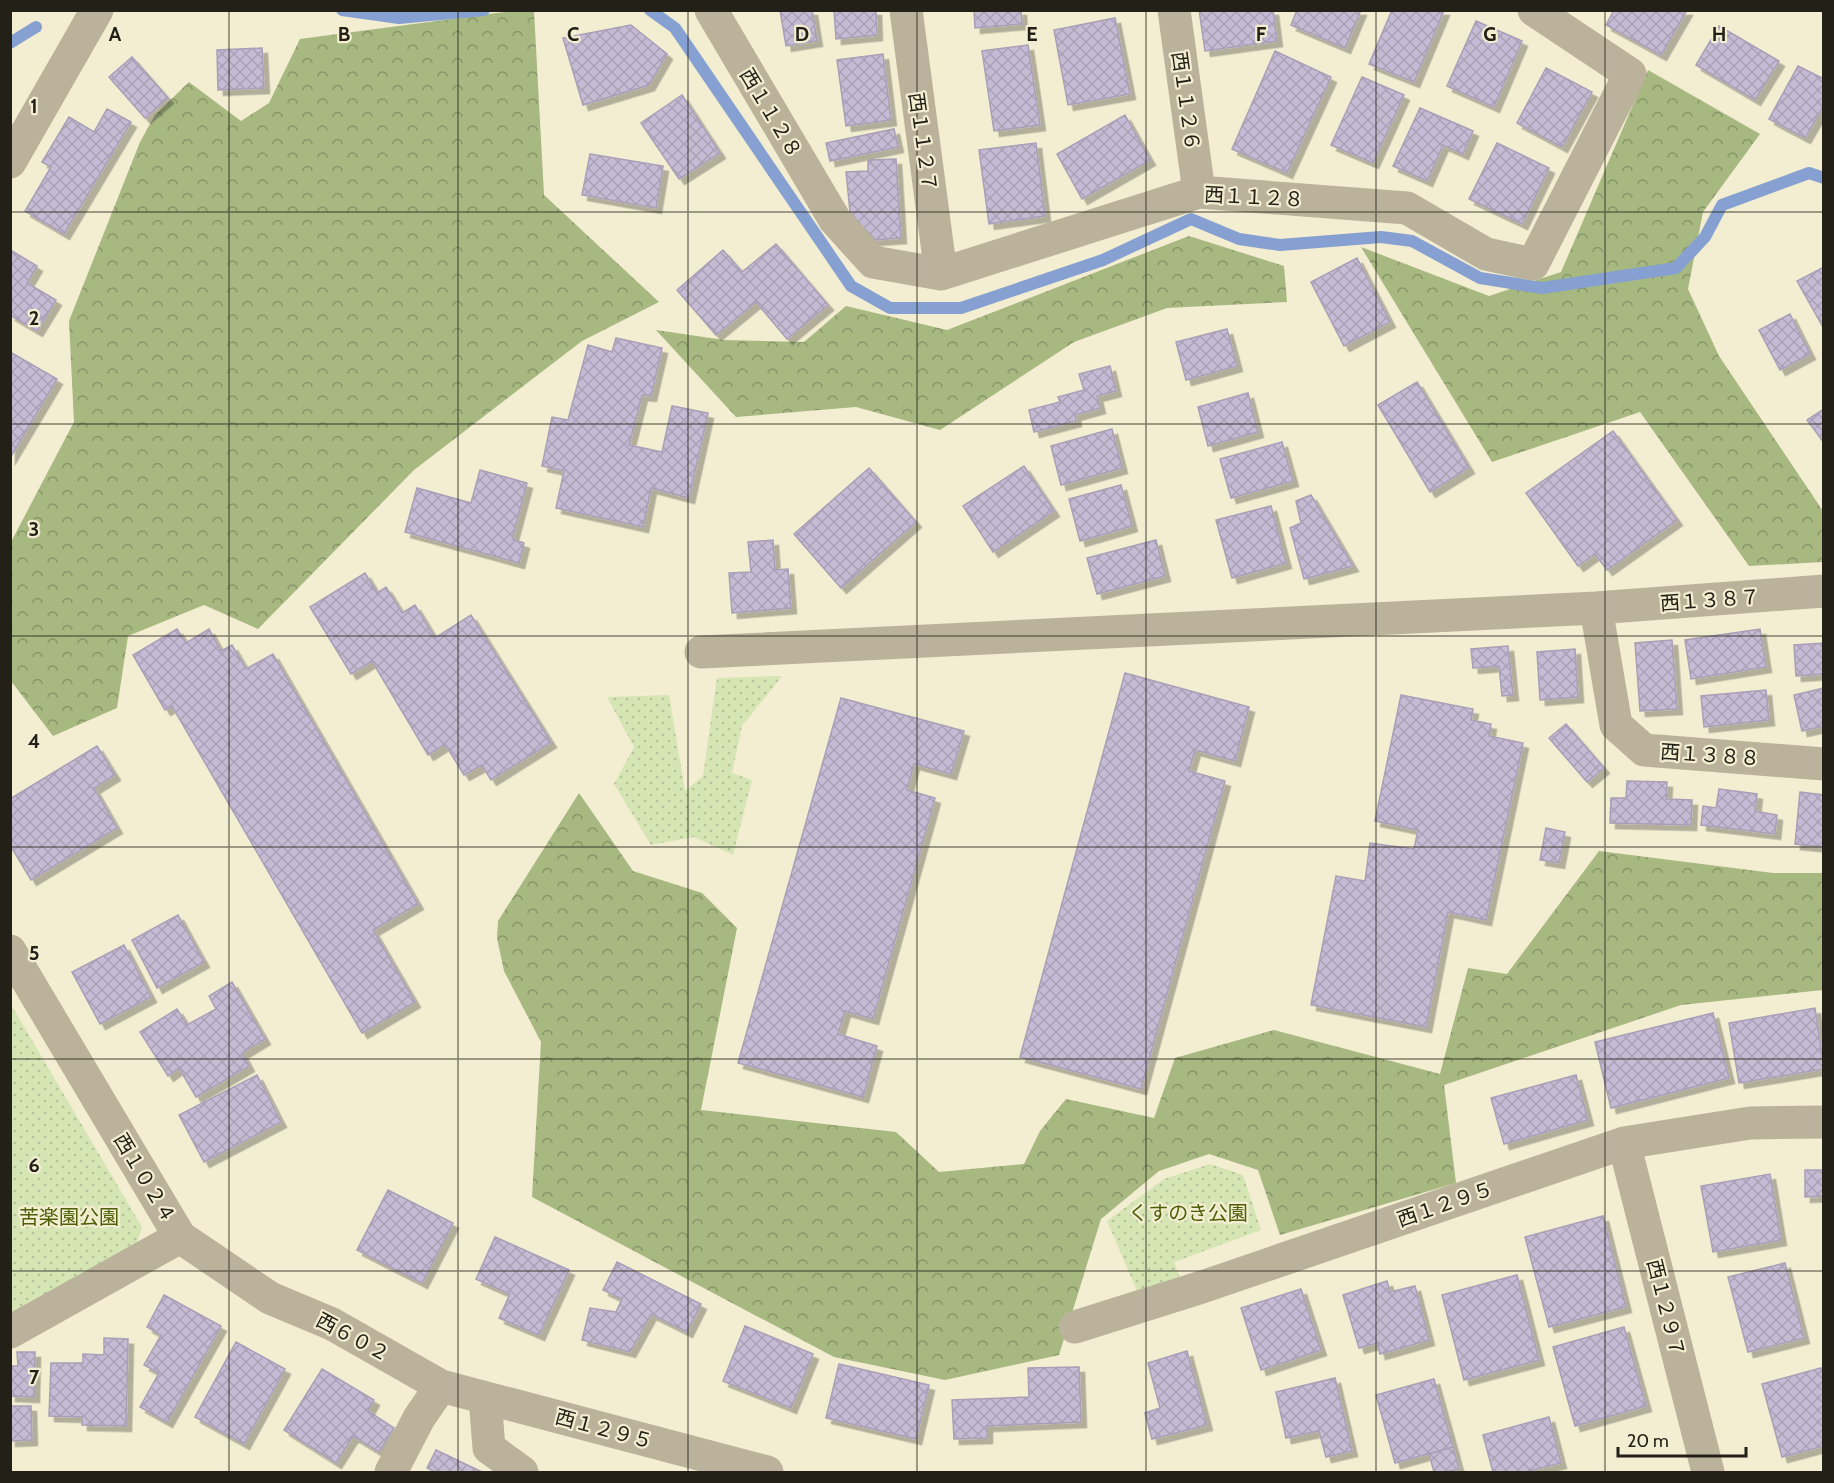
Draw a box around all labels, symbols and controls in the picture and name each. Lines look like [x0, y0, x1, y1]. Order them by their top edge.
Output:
text: A [109, 22, 122, 46]
text: B [338, 22, 350, 46]
text: C [567, 22, 579, 46]
text: D [795, 22, 809, 46]
text: E [1026, 22, 1038, 46]
text: F [1256, 22, 1267, 46]
text: G [1483, 22, 1497, 46]
text: H [1712, 22, 1726, 46]
street label: 西１１２６ [1167, 50, 1205, 152]
street label: 西１１２８ [735, 64, 807, 162]
street label: 西１１２７ [904, 91, 942, 193]
text: 1 [30, 94, 38, 118]
street label: 西１１２８ [1203, 182, 1305, 212]
text: 2 [29, 306, 39, 330]
text: 3 [29, 517, 39, 541]
street label: 西１３８７ [1659, 585, 1761, 615]
text: 4 [28, 729, 40, 753]
street label: 西１３８８ [1659, 740, 1761, 770]
text: 5 [29, 941, 39, 965]
street label: 西１０２４ [109, 1129, 181, 1227]
text: 6 [28, 1153, 40, 1177]
street label: 西１２９５ [1394, 1176, 1496, 1232]
park label: くすのき公園 [1128, 1201, 1248, 1225]
park label: 苦楽園公園 [19, 1205, 119, 1229]
street label: 西１２９７ [1642, 1257, 1690, 1359]
street label: 西６０２ [312, 1308, 394, 1366]
text: 7 [29, 1365, 40, 1389]
street label: 西１２９５ [553, 1404, 655, 1454]
scale bar [1618, 1420, 1746, 1458]
text: 20 m [1627, 1430, 1669, 1452]

